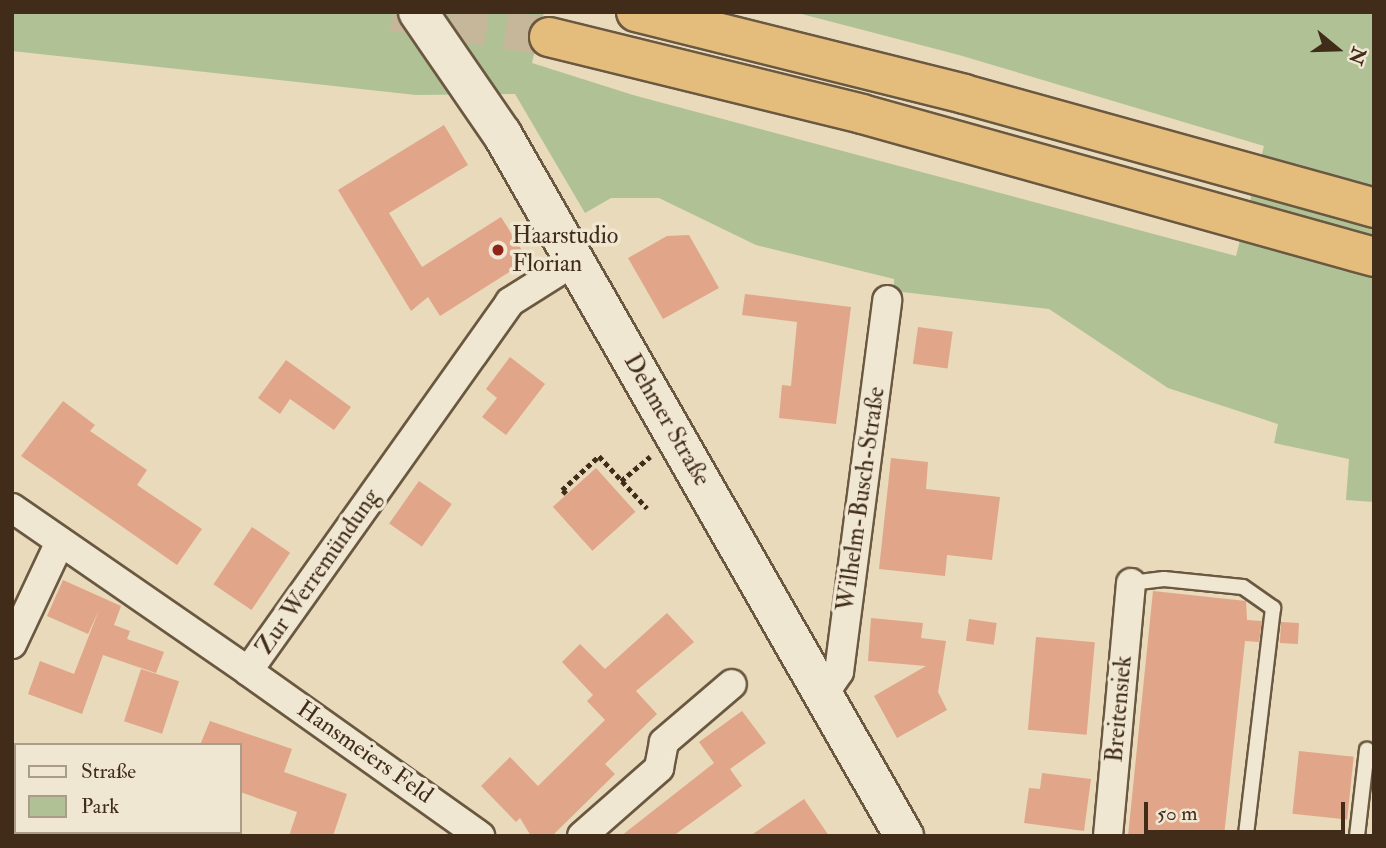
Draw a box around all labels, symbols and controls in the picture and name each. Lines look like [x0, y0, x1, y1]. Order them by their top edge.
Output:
north arrow [1302, 14, 1372, 84]
text: N [1343, 44, 1371, 68]
place label: Haarstudio Florian [512, 222, 618, 278]
marker: Haarstudio Florian [490, 242, 506, 258]
street label: Dehmer Straße [618, 349, 716, 491]
street label: Wilhelm-Busch-Straße [831, 385, 891, 613]
street label: Zur Werremündung [250, 483, 386, 661]
street label: Breitensiek [1100, 654, 1138, 764]
street label: Hansmeiers Feld [291, 694, 439, 810]
legend [14, 743, 242, 834]
text: Straße [81, 758, 136, 785]
scale bar [1148, 788, 1349, 832]
text: Park [81, 793, 119, 820]
text: 50 m [1157, 800, 1198, 827]

